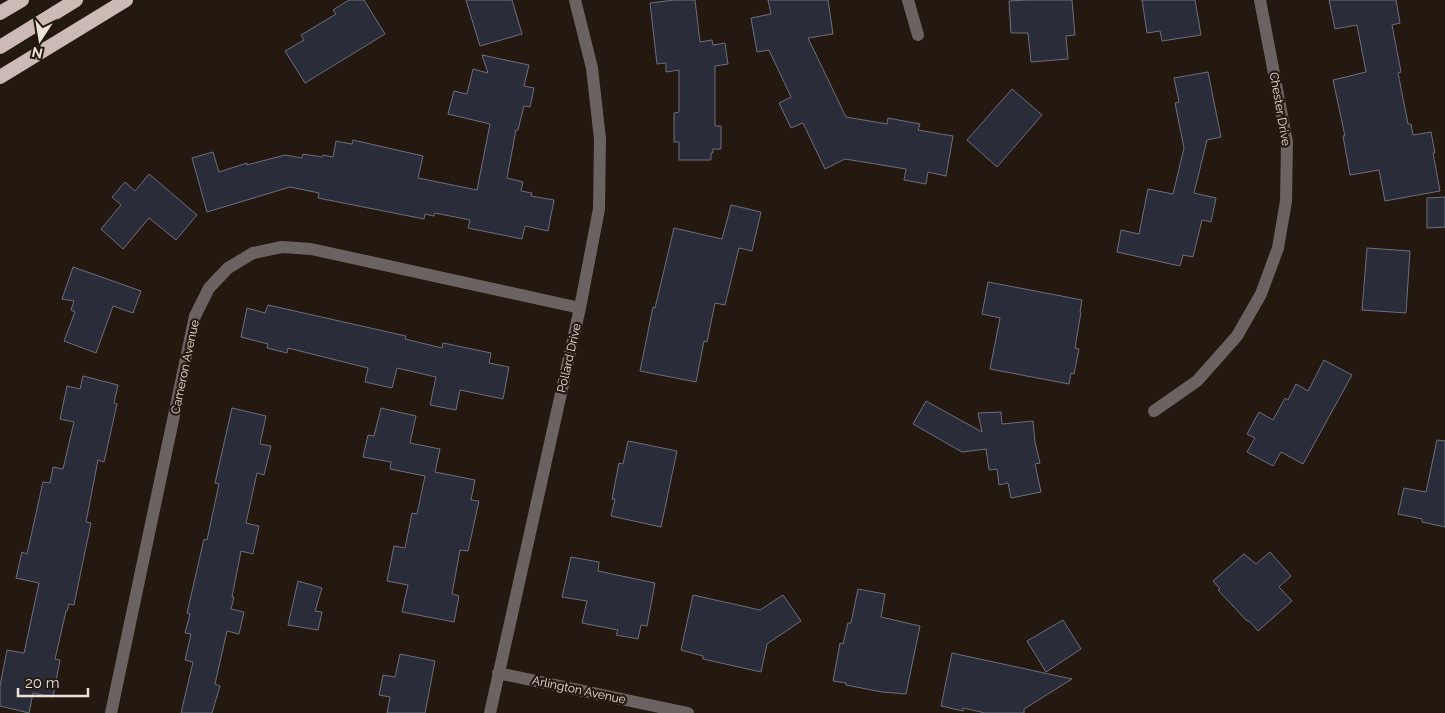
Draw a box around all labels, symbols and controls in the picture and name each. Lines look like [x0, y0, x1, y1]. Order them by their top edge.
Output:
north arrow [15, 15, 65, 65]
text: N [30, 44, 44, 62]
street label: Chester Drive [1267, 71, 1293, 147]
street label: Cameron Avenue [168, 319, 202, 415]
street label: Pollard Drive [554, 322, 584, 394]
scale bar [18, 666, 88, 698]
street label: Arlington Avenue [531, 673, 627, 707]
text: 20 m [25, 674, 60, 692]

